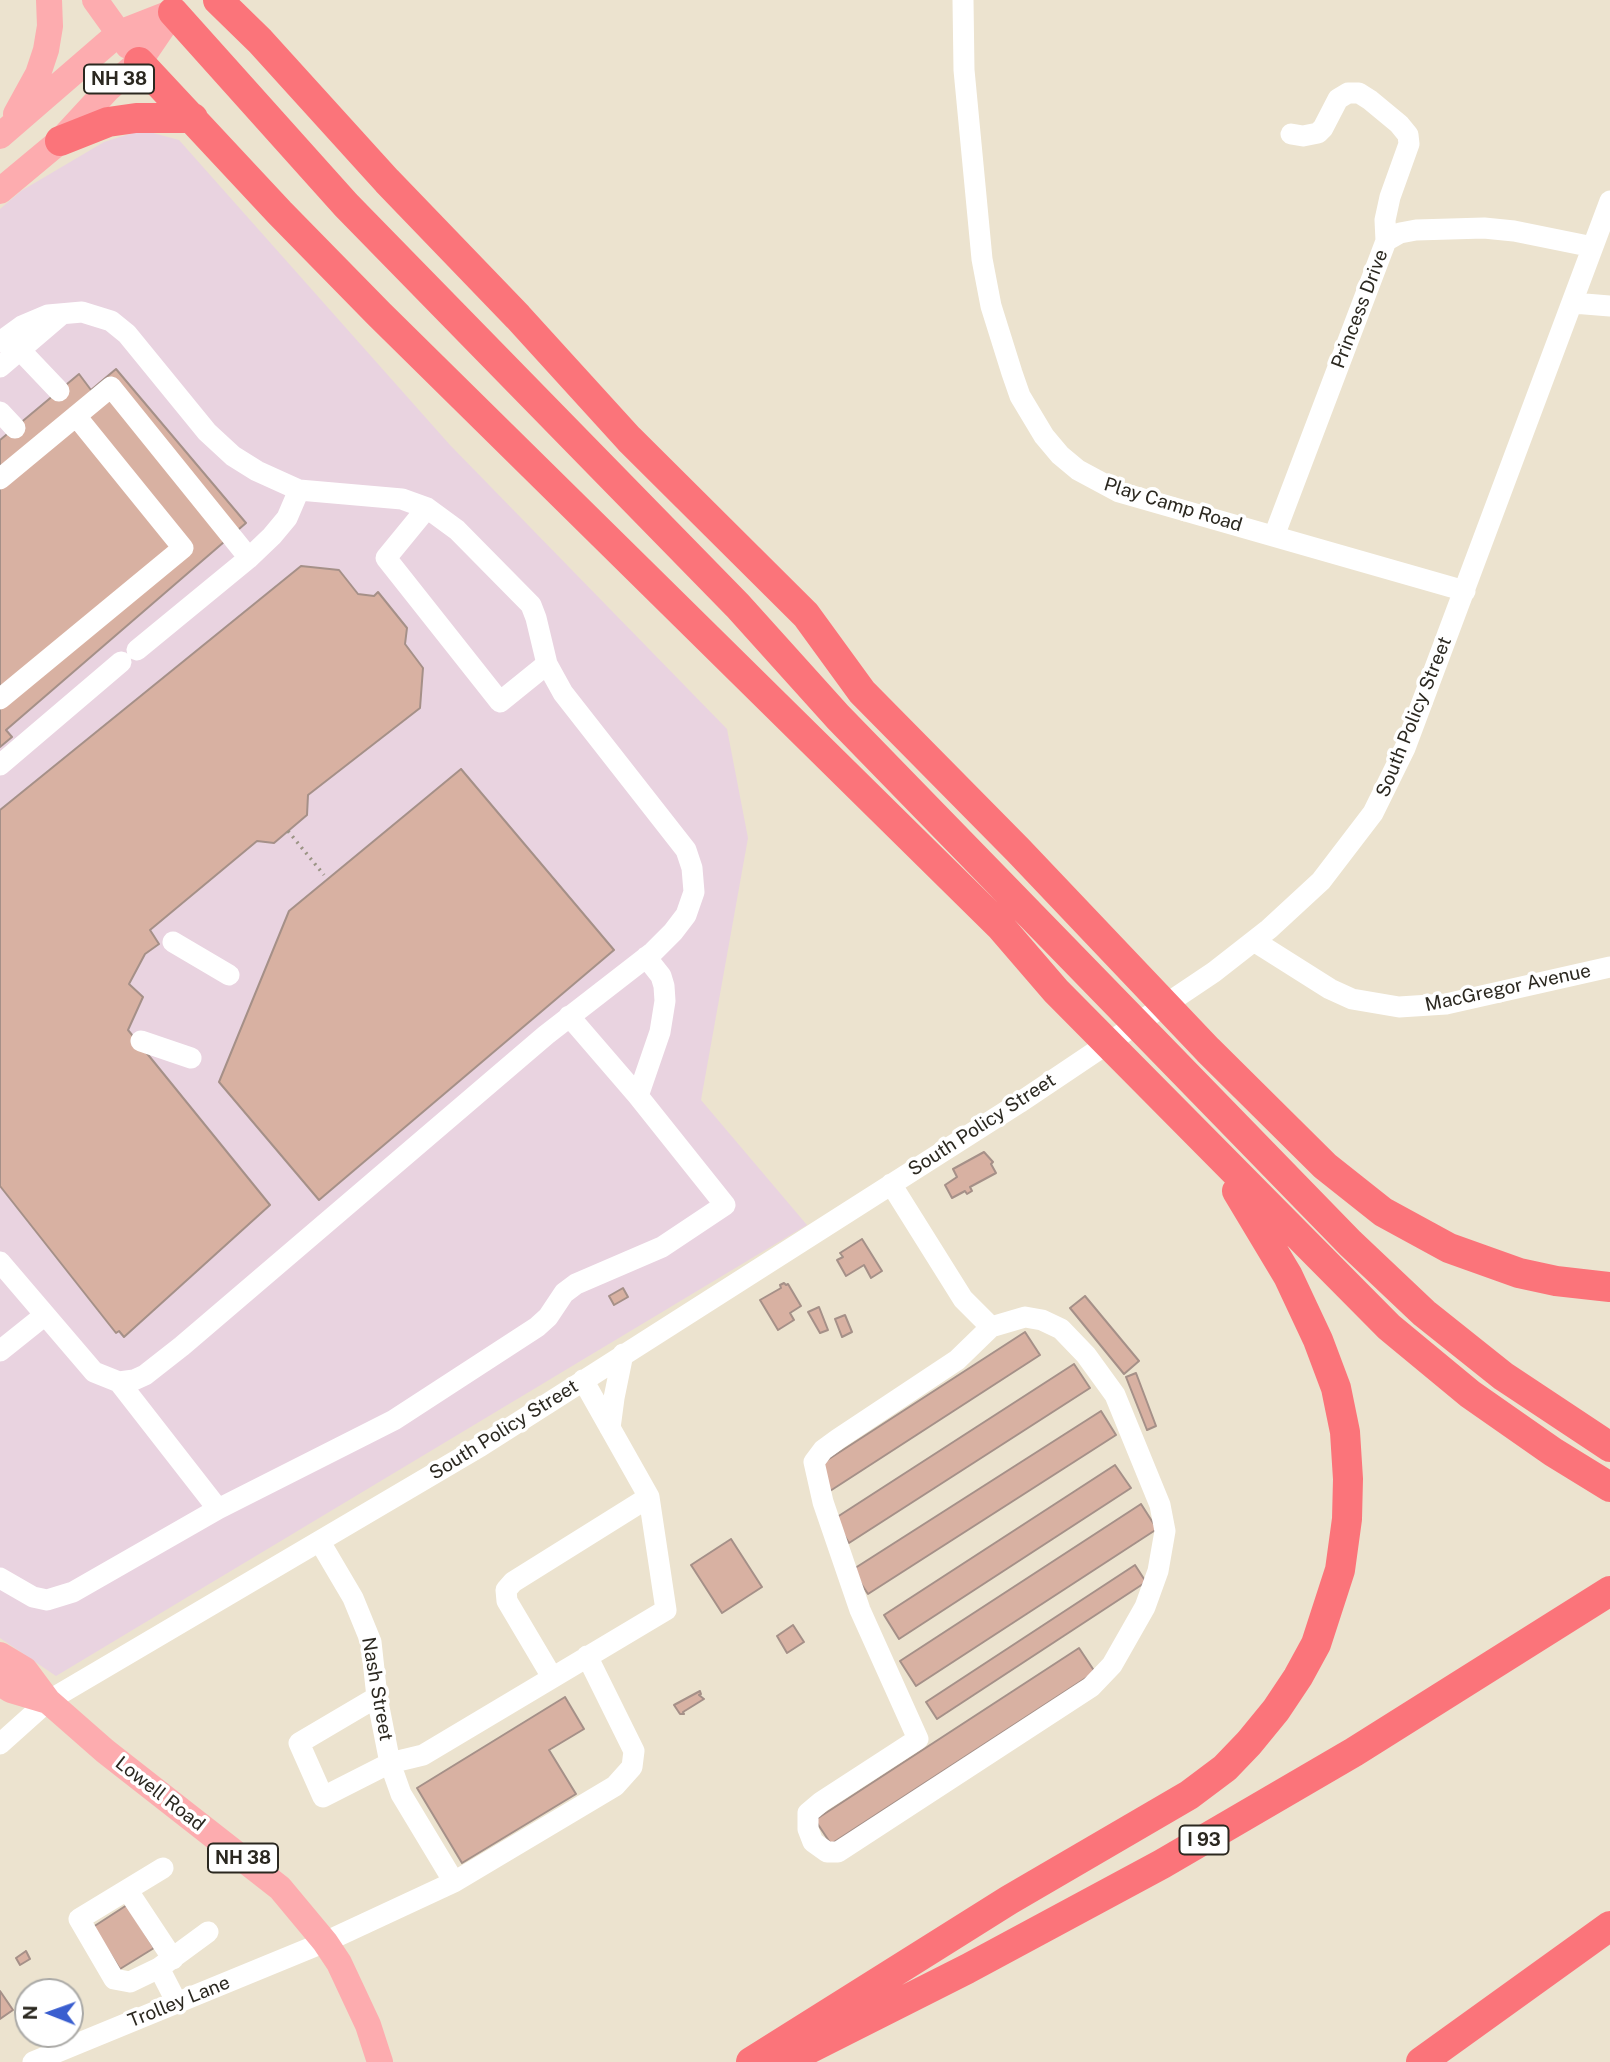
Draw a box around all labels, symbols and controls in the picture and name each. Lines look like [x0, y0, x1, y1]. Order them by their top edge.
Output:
road number: NH 38 [84, 64, 154, 94]
street label: Princess Drive [1327, 246, 1393, 372]
street label: Play Camp Road [1101, 473, 1245, 537]
street label: South Policy Street [1371, 633, 1457, 801]
street label: MacGregor Avenue [1423, 959, 1593, 1017]
street label: South Policy Street [904, 1069, 1060, 1181]
street label: South Policy Street [425, 1375, 583, 1485]
street label: Nash Street [357, 1635, 397, 1743]
street label: Lowell Road [111, 1752, 209, 1836]
road number: I 93 [1180, 1826, 1228, 1854]
road number: NH 38 [208, 1844, 278, 1872]
street label: Trolley Lane [125, 1971, 233, 2033]
north arrow [14, 1978, 84, 2048]
text: N [19, 2005, 41, 2020]

